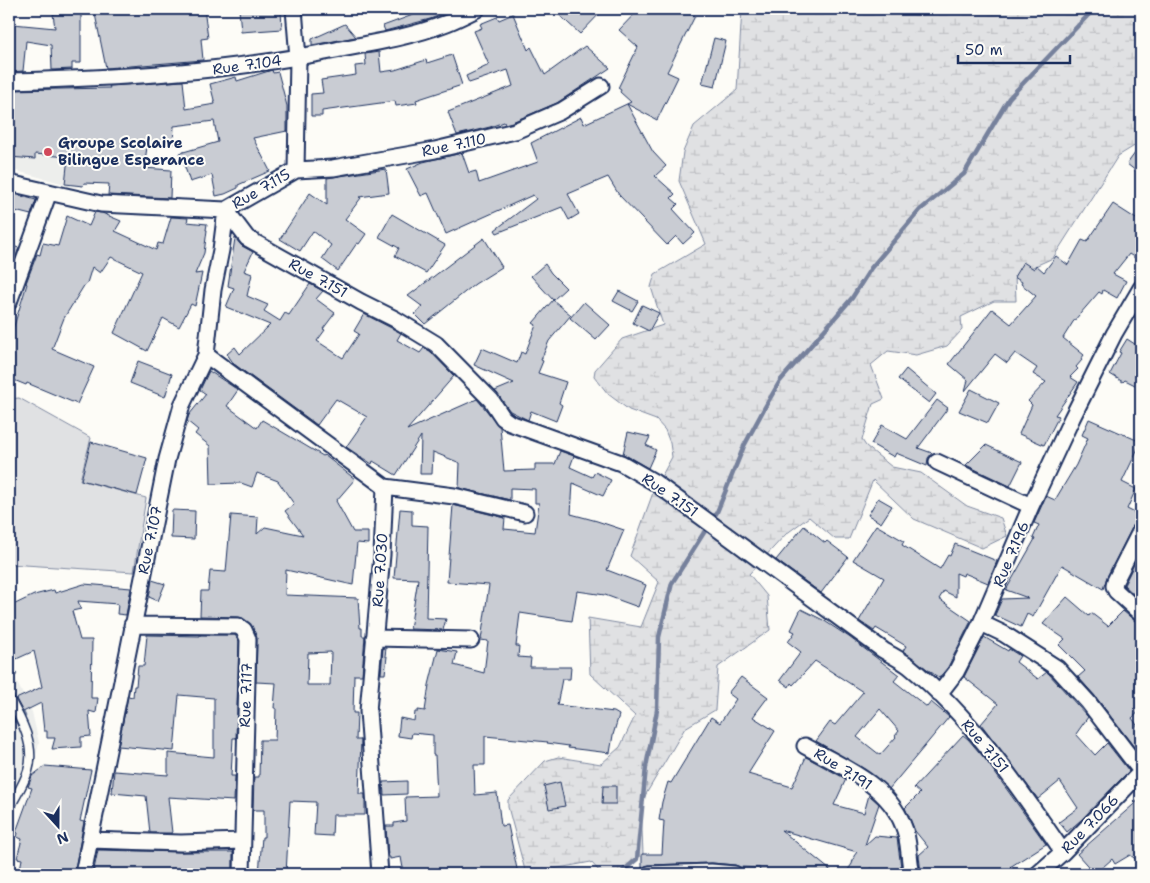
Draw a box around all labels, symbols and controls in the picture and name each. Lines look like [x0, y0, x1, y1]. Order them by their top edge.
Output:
scale bar [958, 32, 1070, 64]
text: 50 m [965, 40, 1003, 60]
street label: Rue 7.104 [211, 50, 283, 80]
street label: Rue 7.110 [420, 128, 488, 162]
place label: Groupe Scolaire Bilingue Esperance [58, 133, 204, 170]
marker: Groupe Scolaire Bilingue Esperance [42, 146, 54, 158]
street label: Rue 7.115 [228, 164, 294, 214]
street label: Rue 7.151 [285, 254, 351, 302]
street label: Rue 7.151 [638, 468, 702, 522]
street label: Rue 7.107 [133, 504, 167, 576]
street label: Rue 7.196 [988, 518, 1034, 590]
street label: Rue 7.030 [367, 532, 393, 608]
street label: Rue 7.117 [235, 662, 257, 728]
street label: Rue 7.151 [957, 715, 1013, 777]
street label: Rue 7.191 [810, 743, 876, 795]
street label: Rue 7.066 [1057, 790, 1123, 858]
north arrow [32, 800, 82, 850]
text: N [54, 828, 71, 849]

